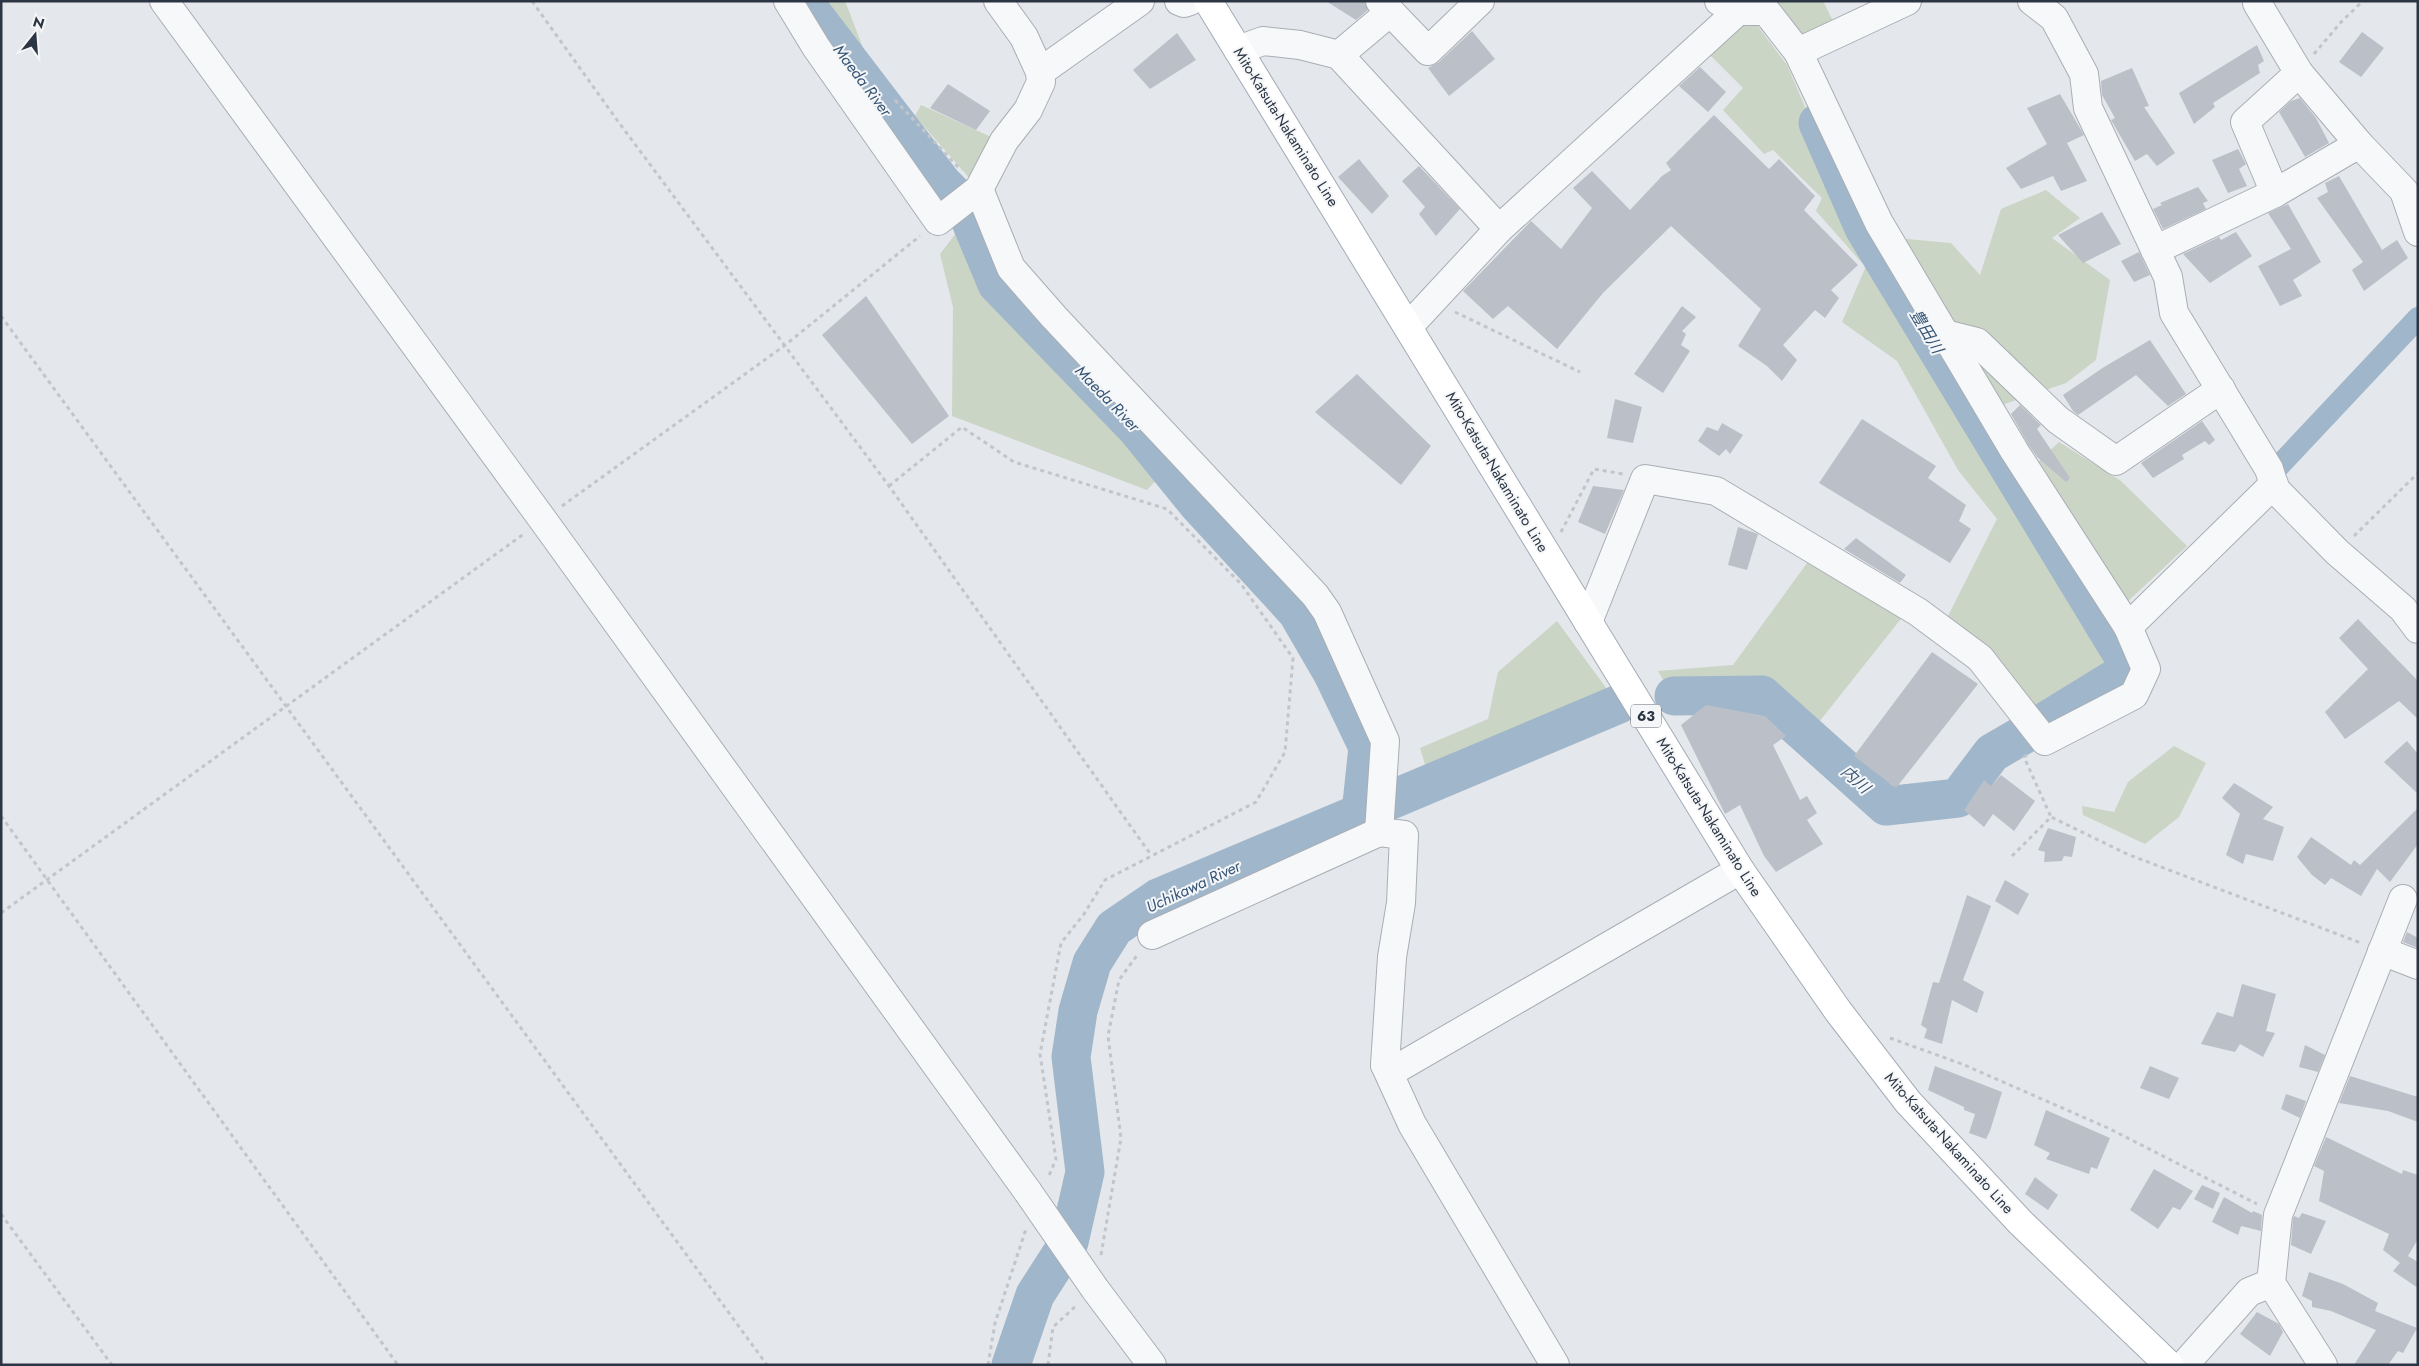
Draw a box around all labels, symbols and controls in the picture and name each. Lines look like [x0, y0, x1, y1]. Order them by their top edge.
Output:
north arrow [10, 10, 60, 60]
text: N [31, 11, 47, 34]
water label: Maeda River [828, 40, 898, 122]
street label: Mito-Katsuta-Nakaminato Line [1228, 43, 1344, 211]
water label: 豊田川 [1904, 305, 1950, 359]
water label: Maeda River [1070, 360, 1146, 438]
street label: Mito-Katsuta-Nakaminato Line [1440, 387, 1554, 557]
road number: 63 [1631, 704, 1661, 728]
street label: Mito-Katsuta-Nakaminato Line [1651, 733, 1767, 901]
water label: 内川 [1836, 760, 1877, 800]
water label: Uchikawa River [1142, 854, 1246, 918]
street label: Mito-Katsuta-Nakaminato Line [1879, 1067, 2019, 1219]

